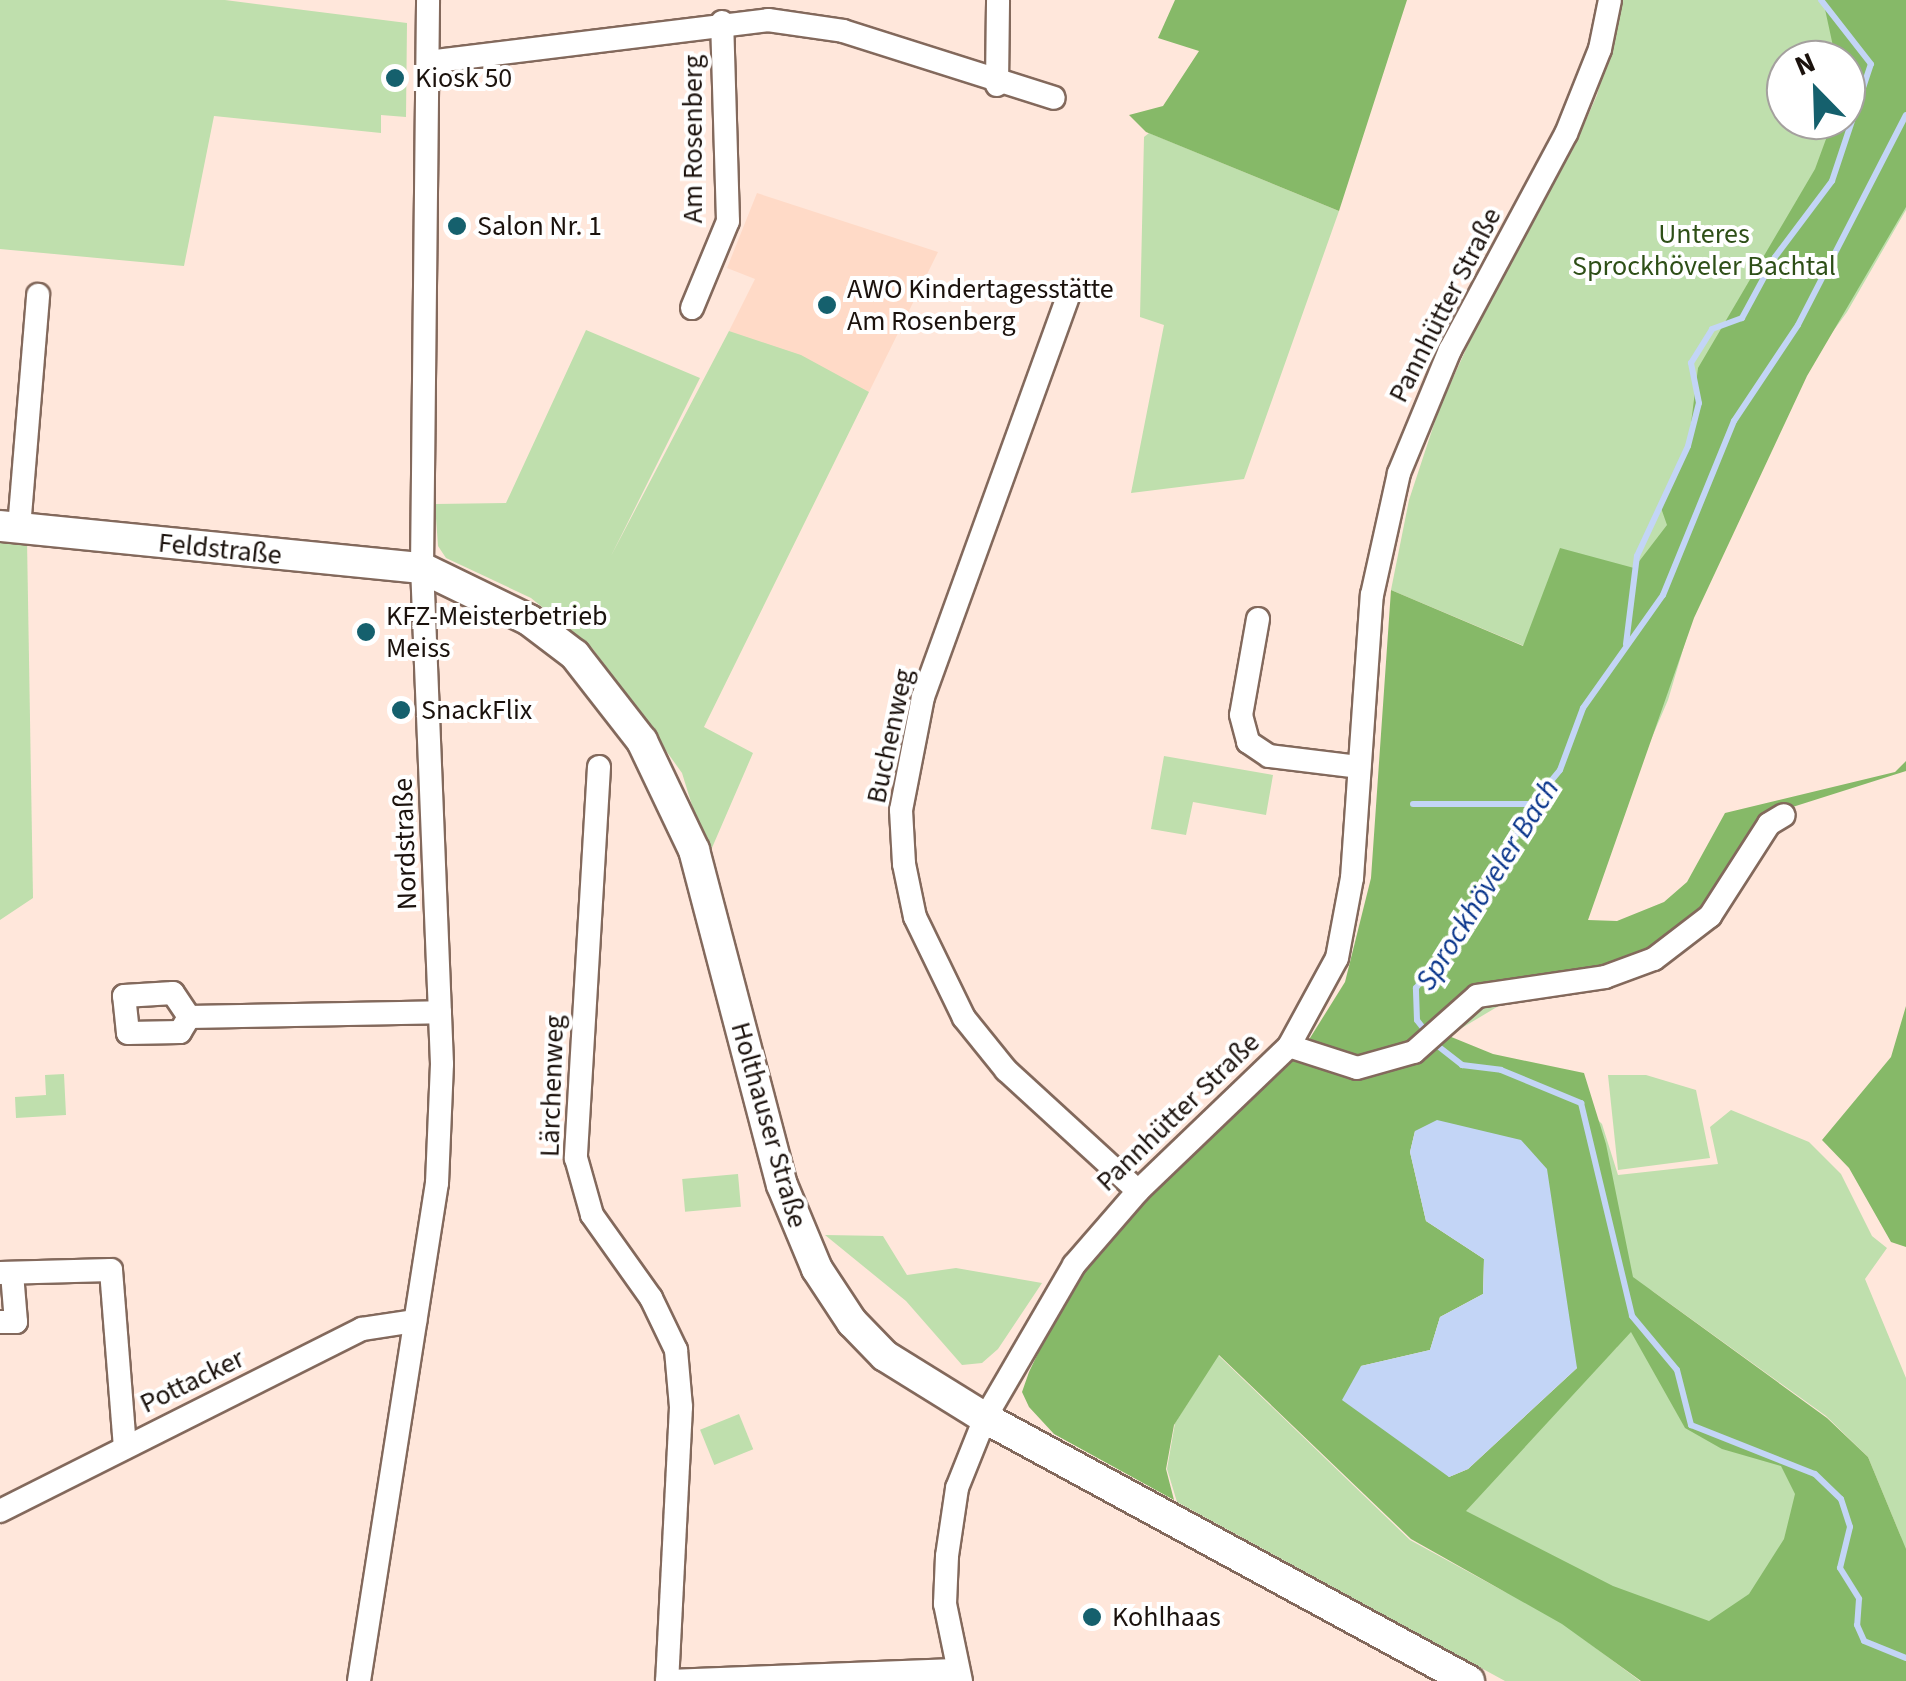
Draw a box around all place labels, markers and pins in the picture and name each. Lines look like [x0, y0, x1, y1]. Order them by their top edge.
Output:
place label: Kiosk 50 [415, 61, 512, 95]
marker: Kiosk 50 [384, 67, 406, 89]
place label: Salon Nr. 1 [477, 209, 602, 243]
marker: Salon Nr. 1 [446, 215, 468, 237]
place label: AWO Kindertagesstätte Am Rosenberg [847, 272, 1114, 338]
marker: AWO Kindertagesstätte Am Rosenberg [816, 294, 838, 316]
place label: KFZ-Meisterbetrieb Meiss [386, 599, 608, 665]
marker: KFZ-Meisterbetrieb Meiss [355, 621, 377, 643]
place label: SnackFlix [421, 693, 532, 727]
marker: SnackFlix [390, 699, 412, 721]
place label: Kohlhaas [1112, 1600, 1221, 1634]
marker: Kohlhaas [1081, 1606, 1103, 1628]

